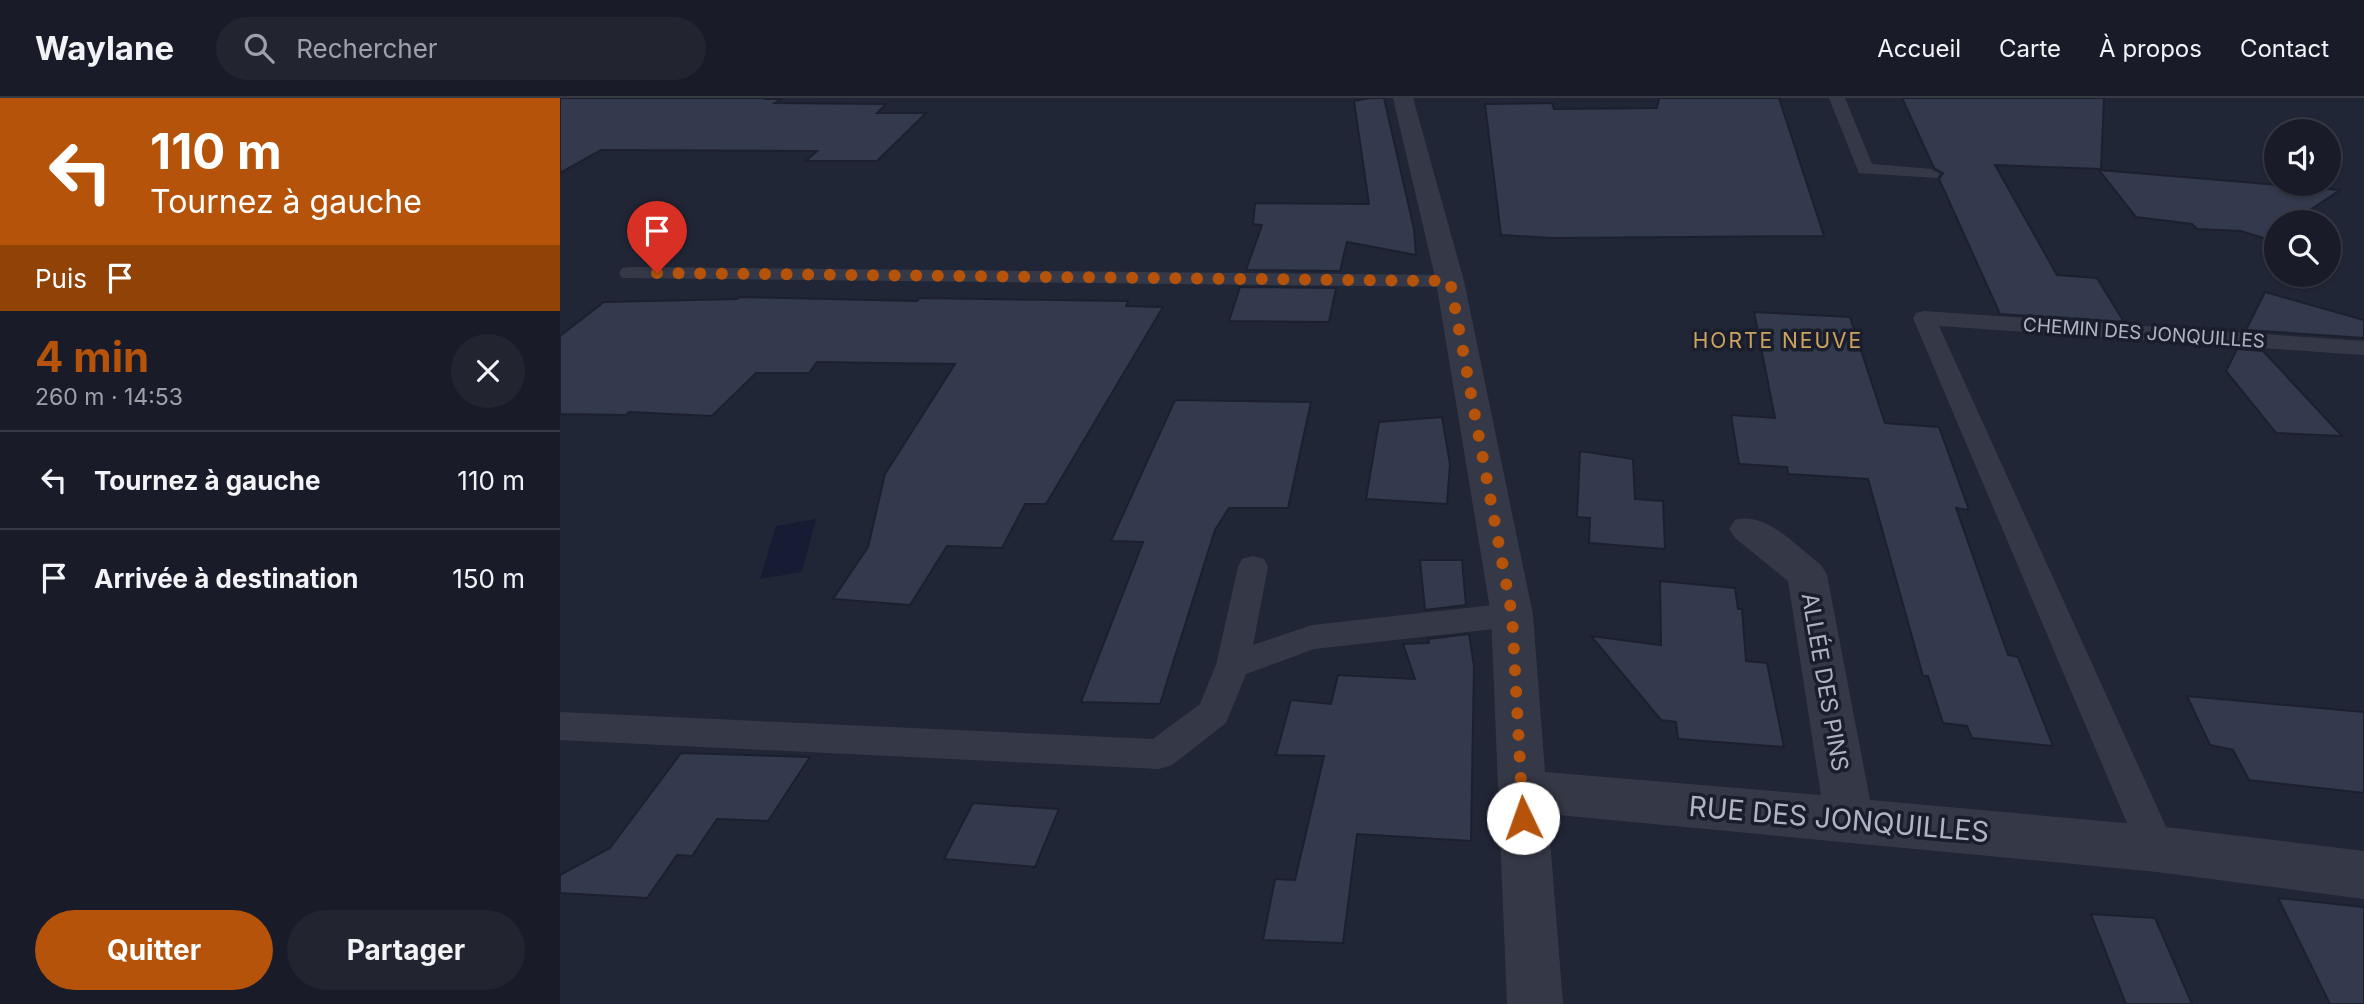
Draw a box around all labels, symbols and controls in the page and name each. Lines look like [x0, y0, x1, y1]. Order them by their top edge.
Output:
search box [216, 17, 706, 80]
text: Waylane [35, 28, 174, 68]
icon: search [240, 29, 278, 67]
text: Rechercher [296, 33, 438, 64]
text: Accueil [1877, 34, 1961, 63]
text: Carte [1999, 34, 2061, 63]
text: À propos [2099, 34, 2202, 63]
text: Contact [2240, 34, 2329, 63]
map controls [2264, 119, 2341, 287]
button: sound [2264, 119, 2341, 196]
text: 110 m [150, 122, 282, 181]
icon: left [35, 126, 126, 217]
text: Tournez à gauche [150, 182, 422, 221]
pin [627, 201, 687, 273]
button: search [2264, 210, 2341, 287]
icon: arrive [638, 212, 676, 250]
icon: arrive [101, 259, 139, 297]
text: Puis [35, 263, 87, 294]
street label: CHEMIN DES JONQUILLES [2022, 313, 2266, 353]
district label: HORTE NEUVE [1693, 328, 1863, 353]
text: 4 min [35, 331, 149, 382]
button: close [451, 334, 525, 408]
text: 260 m · 14:53 [35, 383, 183, 411]
icon: left [35, 461, 73, 499]
text: Tournez à gauche [94, 465, 320, 496]
text: 110 m [457, 465, 525, 496]
icon: arrive [35, 559, 73, 597]
text: Arrivée à destination [94, 563, 359, 594]
text: 150 m [452, 563, 525, 594]
street label: ALLÉE DES PINS [1796, 591, 1854, 773]
position arrow [1486, 781, 1560, 855]
street label: RUE DES JONQUILLES [1688, 789, 1990, 849]
button: Quitter [35, 910, 273, 990]
button: Partager [287, 910, 525, 990]

